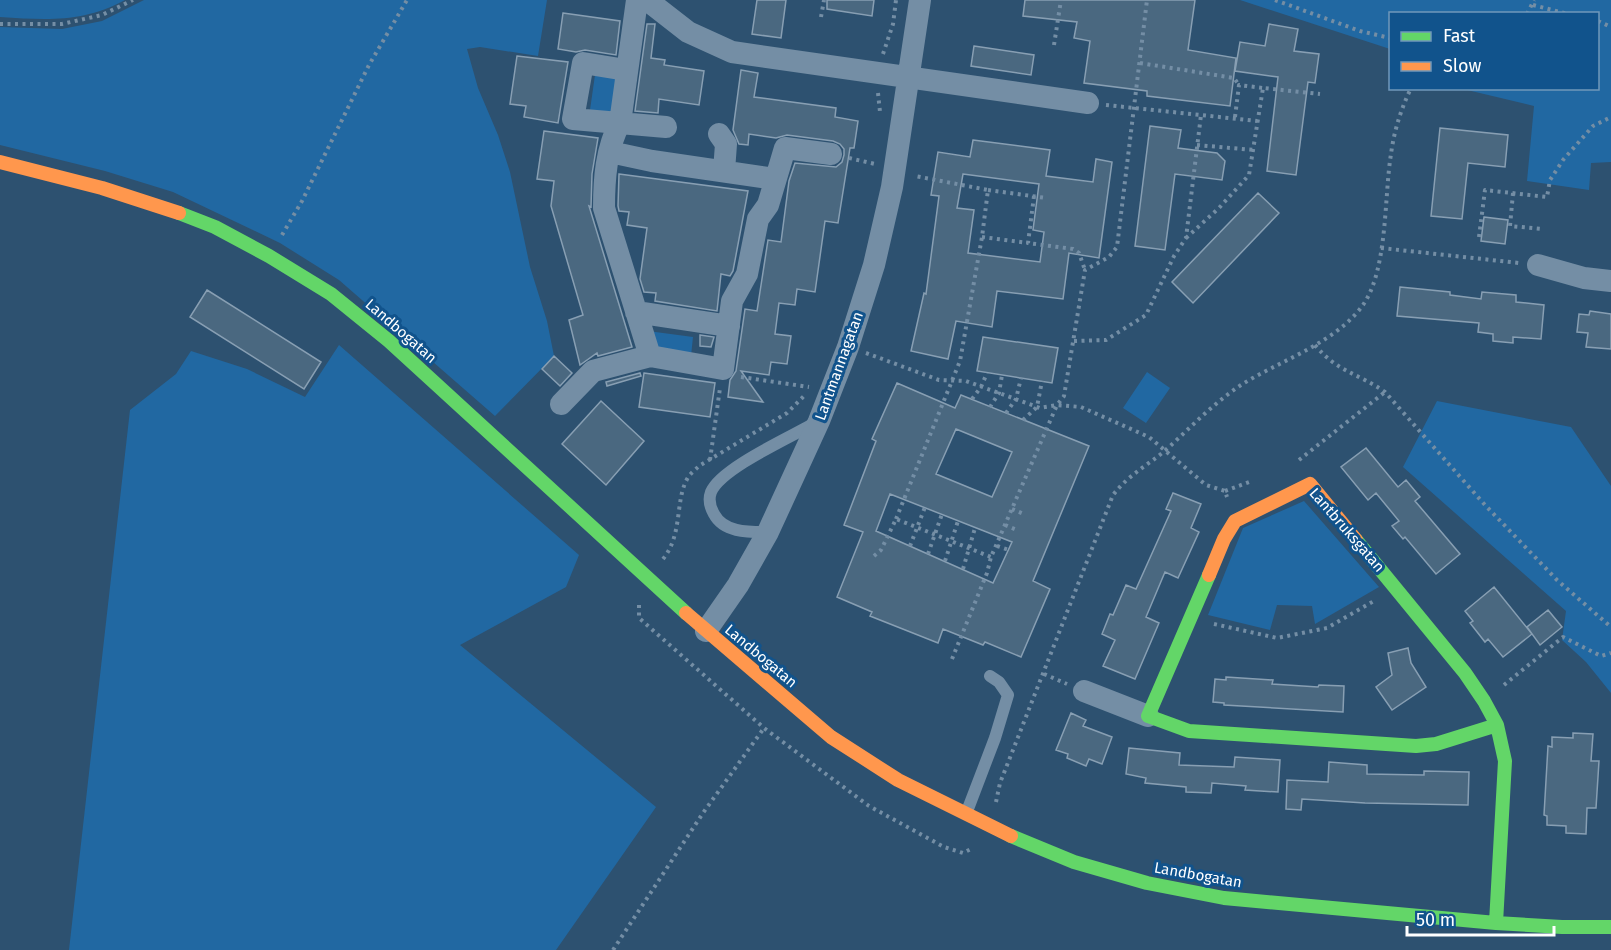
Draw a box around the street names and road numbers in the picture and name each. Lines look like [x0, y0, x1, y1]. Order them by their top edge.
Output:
street label: Landbogatan [362, 295, 440, 367]
street label: Lantmannagatan [811, 309, 867, 423]
street label: Lantbruksgatan [1306, 484, 1388, 576]
street label: Landbogatan [721, 621, 801, 691]
street label: Landbogatan [1153, 858, 1243, 892]

